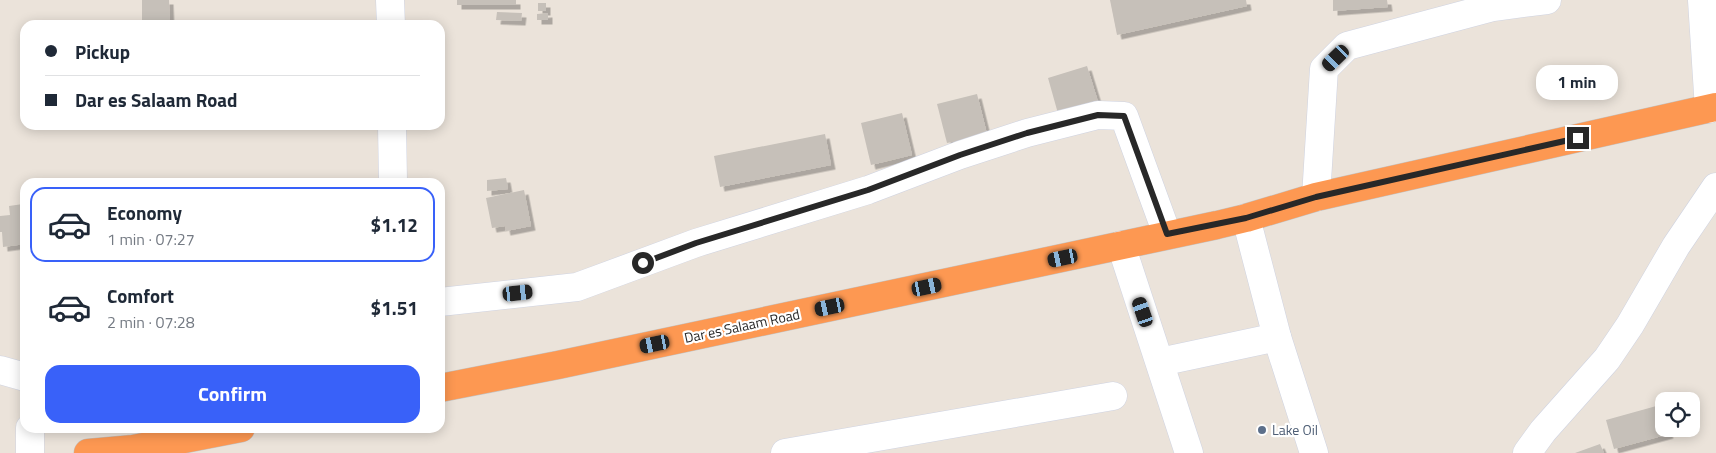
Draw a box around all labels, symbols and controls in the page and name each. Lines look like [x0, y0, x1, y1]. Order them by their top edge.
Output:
text: Pickup [75, 37, 130, 66]
car [1320, 42, 1352, 74]
callout: 1 min [1537, 66, 1619, 100]
text: 1 min [1558, 70, 1596, 94]
text: Dar es Salaam Road [75, 85, 238, 114]
route end [1567, 127, 1589, 149]
text: Economy [107, 198, 182, 227]
icon: car [47, 202, 92, 247]
text: $1.12 [371, 210, 418, 239]
text: 1 min · 07:27 [107, 227, 195, 251]
car [1046, 248, 1079, 268]
route start [632, 252, 654, 274]
car [910, 277, 943, 297]
text: Comfort [107, 281, 174, 310]
car [502, 284, 533, 302]
icon: car [47, 285, 92, 330]
text: $1.51 [371, 293, 418, 322]
car [1131, 295, 1154, 329]
car [813, 297, 846, 317]
street label: Dar es Salaam Road [682, 303, 802, 348]
text: 2 min · 07:28 [107, 310, 195, 334]
car [638, 334, 671, 354]
button: Confirm [45, 365, 420, 423]
map controls [1655, 392, 1700, 437]
button: locate [1655, 392, 1700, 437]
place label: Lake Oil [1272, 419, 1318, 440]
marker: Lake Oil [1256, 424, 1268, 436]

